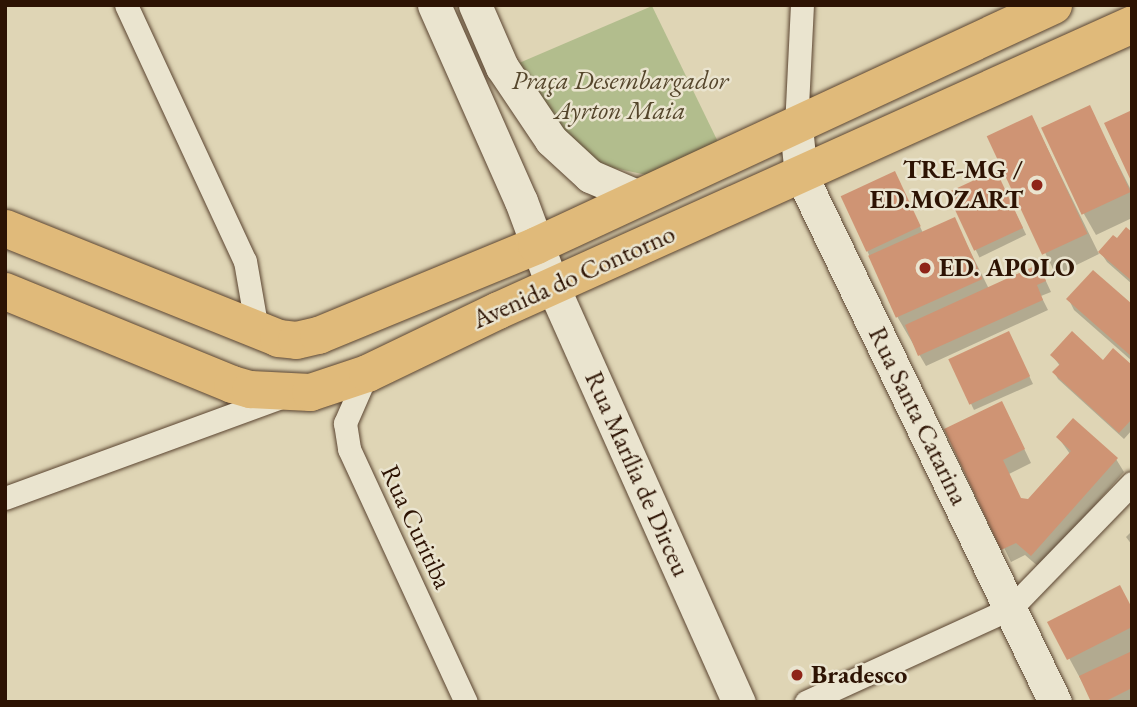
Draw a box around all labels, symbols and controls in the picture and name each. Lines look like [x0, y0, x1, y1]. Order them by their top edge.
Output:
park label: Praça Desembargador Ayrton Maia [512, 65, 728, 126]
place label: TRE-MG / ED.MOZART [870, 154, 1023, 216]
marker: TRE-MG / ED.MOZART [1029, 177, 1045, 193]
street label: Avenida do Contorno [468, 218, 680, 336]
place label: ED. APOLO [939, 252, 1075, 284]
marker: ED. APOLO [917, 260, 933, 276]
street label: Rua Santa Catarina [861, 322, 975, 510]
street label: Rua Marília de Dirceu [578, 367, 696, 581]
street label: Rua Curitiba [374, 460, 458, 594]
place label: Bradesco [811, 659, 907, 691]
marker: Bradesco [789, 667, 805, 683]

